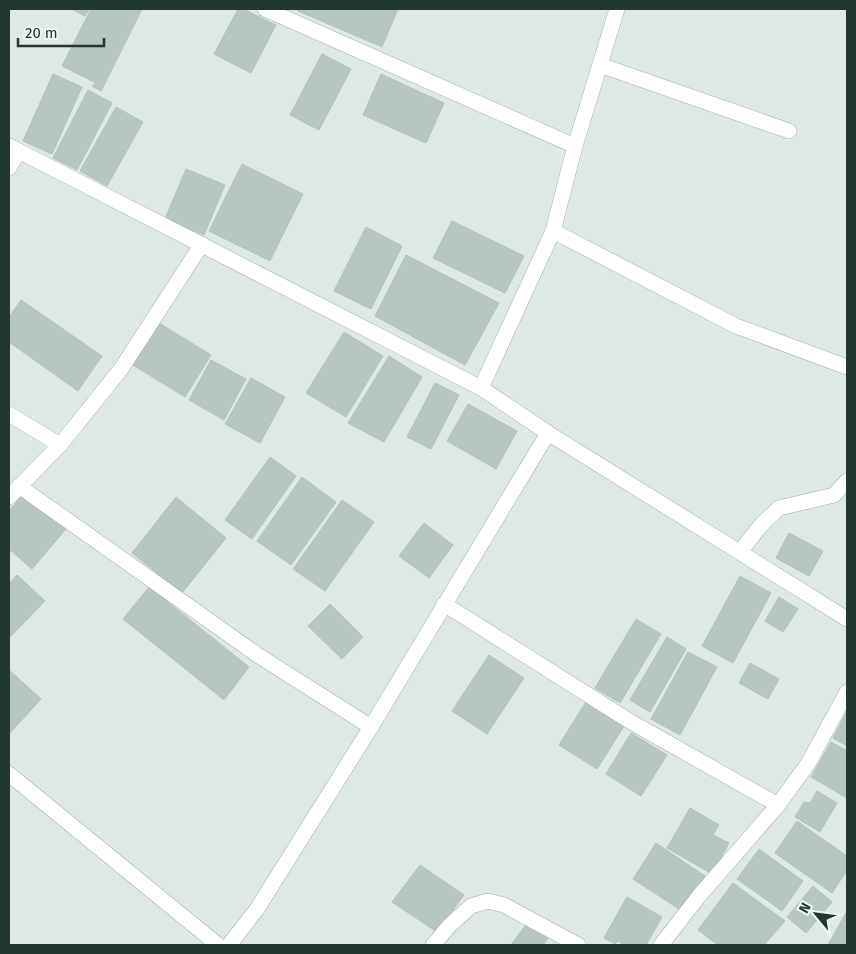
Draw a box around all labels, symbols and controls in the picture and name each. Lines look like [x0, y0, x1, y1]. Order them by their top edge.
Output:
scale bar [18, 15, 104, 47]
text: 20 m [25, 24, 58, 42]
north arrow [791, 889, 841, 939]
text: N [795, 900, 815, 916]

